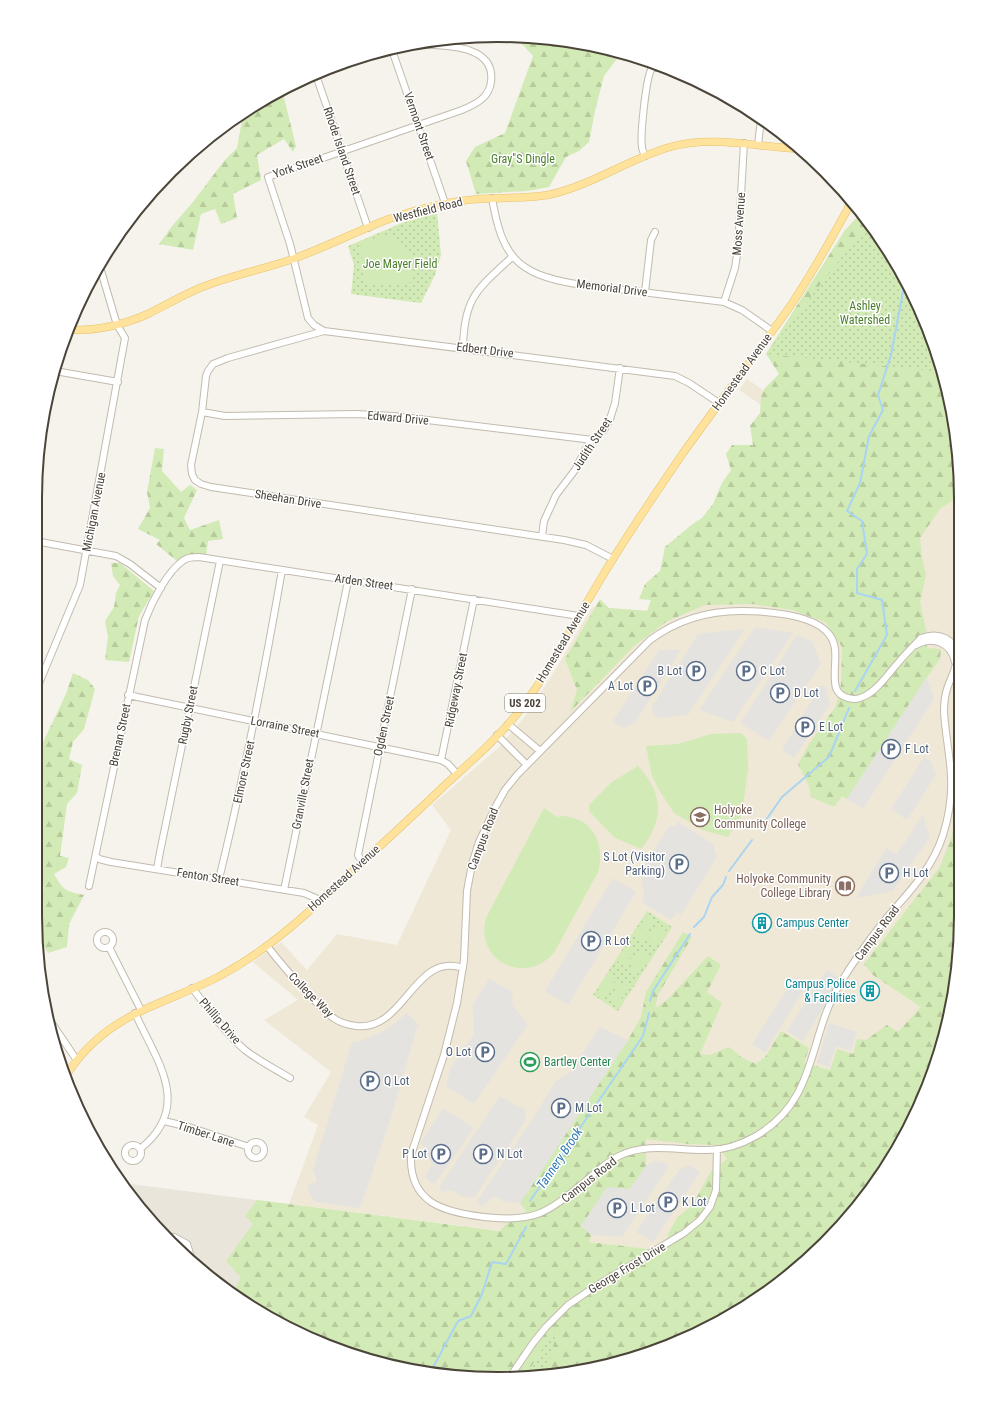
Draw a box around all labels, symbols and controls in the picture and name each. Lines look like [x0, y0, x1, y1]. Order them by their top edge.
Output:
street label: Vermont Street [401, 90, 437, 162]
street label: Rhode Island Street [320, 105, 364, 197]
street label: York Street [271, 151, 325, 181]
park label: Gray"S Dingle [491, 152, 555, 166]
street label: Moss Avenue [730, 192, 748, 256]
street label: Westfield Road [392, 195, 464, 225]
park label: Joe Mayer Field [363, 257, 437, 271]
street label: Memorial Drive [576, 277, 649, 299]
park label: Ashley Watershed [840, 299, 890, 327]
street label: Homestead Avenue [709, 330, 775, 413]
street label: Edbert Drive [456, 340, 515, 360]
street label: Edward Drive [367, 408, 430, 428]
street label: Judith Street [569, 415, 615, 473]
street label: Michigan Avenue [79, 471, 109, 553]
street label: Sheehan Drive [254, 487, 323, 511]
street label: Arden Street [334, 571, 394, 593]
street label: Homestead Avenue [533, 599, 593, 685]
street label: Ridgeway Street [442, 651, 470, 729]
parking icon: B Lot [685, 660, 707, 682]
parking icon: C Lot [735, 660, 757, 682]
place label: B Lot [657, 664, 682, 678]
place label: C Lot [760, 664, 785, 678]
parking icon: A Lot [636, 675, 658, 697]
place label: A Lot [608, 679, 633, 693]
parking icon: D Lot [769, 682, 791, 704]
street label: Rugby Street [175, 684, 201, 746]
place label: D Lot [794, 686, 819, 700]
street label: Ogden Street [371, 694, 397, 757]
road number: US 202 [505, 694, 545, 712]
street label: Brenan Street [107, 702, 134, 768]
street label: Lorraine Street [249, 713, 321, 741]
parking icon: E Lot [794, 716, 816, 738]
place label: E Lot [819, 720, 843, 734]
parking icon: F Lot [880, 738, 902, 760]
street label: Elmore Street [231, 739, 258, 805]
place label: F Lot [905, 742, 929, 756]
street label: Granville Street [289, 757, 317, 831]
place label: Holyoke Community College [714, 803, 806, 831]
street label: Campus Road [465, 806, 501, 872]
school or university icon: Holyoke Community College [689, 806, 711, 828]
street label: Homestead Avenue [305, 842, 383, 914]
place label: S Lot (Visitor Parking) [603, 850, 665, 878]
parking icon: S Lot (Visitor Parking) [668, 853, 690, 875]
parking icon: H Lot [878, 862, 900, 884]
street label: Fenton Street [176, 865, 241, 889]
place label: H Lot [903, 866, 929, 880]
place label: Holyoke Community College Library [736, 872, 831, 900]
library icon: Holyoke Community College Library [834, 875, 856, 897]
street label: Campus Road [852, 903, 902, 963]
building icon: Campus Center [751, 912, 773, 934]
place label: Campus Center [776, 916, 849, 930]
parking icon: R Lot [580, 930, 602, 952]
place label: R Lot [605, 934, 630, 948]
street label: College Way [286, 970, 336, 1020]
place label: Campus Police & Facilities [785, 977, 856, 1005]
building icon: Campus Police & Facilities [859, 980, 881, 1002]
street label: Phillip Drive [196, 995, 244, 1047]
parking icon: O Lot [474, 1041, 496, 1063]
place label: O Lot [446, 1045, 471, 1059]
sports icon: Bartley Center [519, 1051, 541, 1073]
place label: Bartley Center [544, 1055, 611, 1069]
parking icon: Q Lot [359, 1070, 381, 1092]
place label: Q Lot [384, 1074, 410, 1088]
parking icon: M Lot [550, 1097, 572, 1119]
place label: M Lot [575, 1101, 603, 1115]
street label: Timber Lane [176, 1118, 237, 1150]
water label: Tannery Brook [533, 1124, 586, 1192]
parking icon: P Lot [430, 1143, 452, 1165]
parking icon: N Lot [472, 1143, 494, 1165]
place label: P Lot [402, 1147, 427, 1161]
place label: N Lot [497, 1147, 523, 1161]
street label: Campus Road [559, 1154, 619, 1206]
parking icon: K Lot [657, 1191, 679, 1213]
place label: K Lot [682, 1195, 707, 1209]
parking icon: L Lot [606, 1197, 628, 1219]
place label: L Lot [631, 1201, 655, 1215]
street label: George Frost Drive [586, 1239, 668, 1297]

